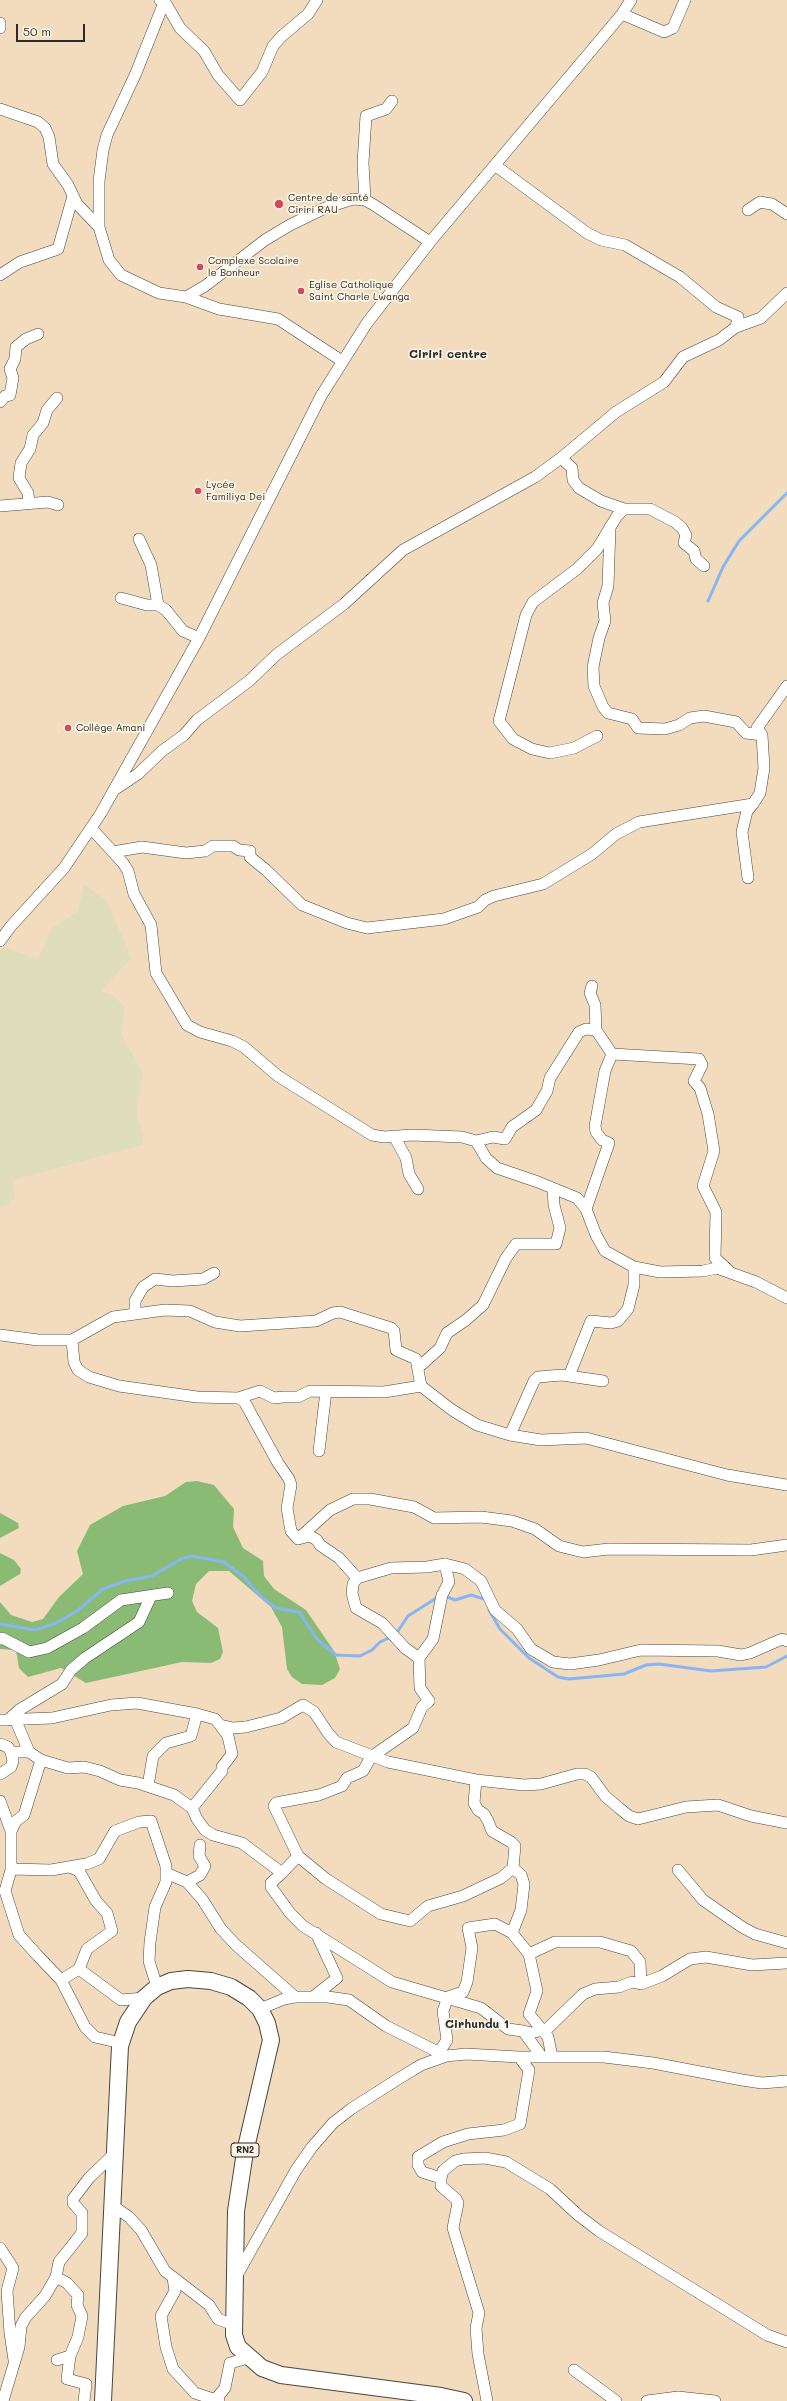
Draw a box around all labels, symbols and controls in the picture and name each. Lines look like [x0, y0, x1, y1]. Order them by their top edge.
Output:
scale bar [18, 16, 87, 42]
text: 50 m [23, 23, 51, 39]
place label: Centre de santé Ciriri RAU [288, 192, 369, 216]
marker: Centre de santé Ciriri RAU [273, 198, 285, 210]
place label: Complexe Scolaire le Bonheur [208, 255, 299, 278]
marker: Complexe Scolaire le Bonheur [195, 262, 205, 272]
place label: Eglise Catholique Saint Charle Lwanga [309, 279, 410, 302]
marker: Eglise Catholique Saint Charle Lwanga [296, 286, 306, 296]
district label: Ciriri centre [409, 347, 487, 361]
place label: Lycée Familiya Dei [206, 479, 265, 502]
marker: Lycée Familiya Dei [193, 486, 203, 496]
place label: Collège Amani [76, 722, 145, 734]
marker: Collège Amani [63, 723, 73, 733]
district label: Cirhundu 1 [445, 2017, 509, 2031]
road number: RN2 [231, 2143, 259, 2157]

